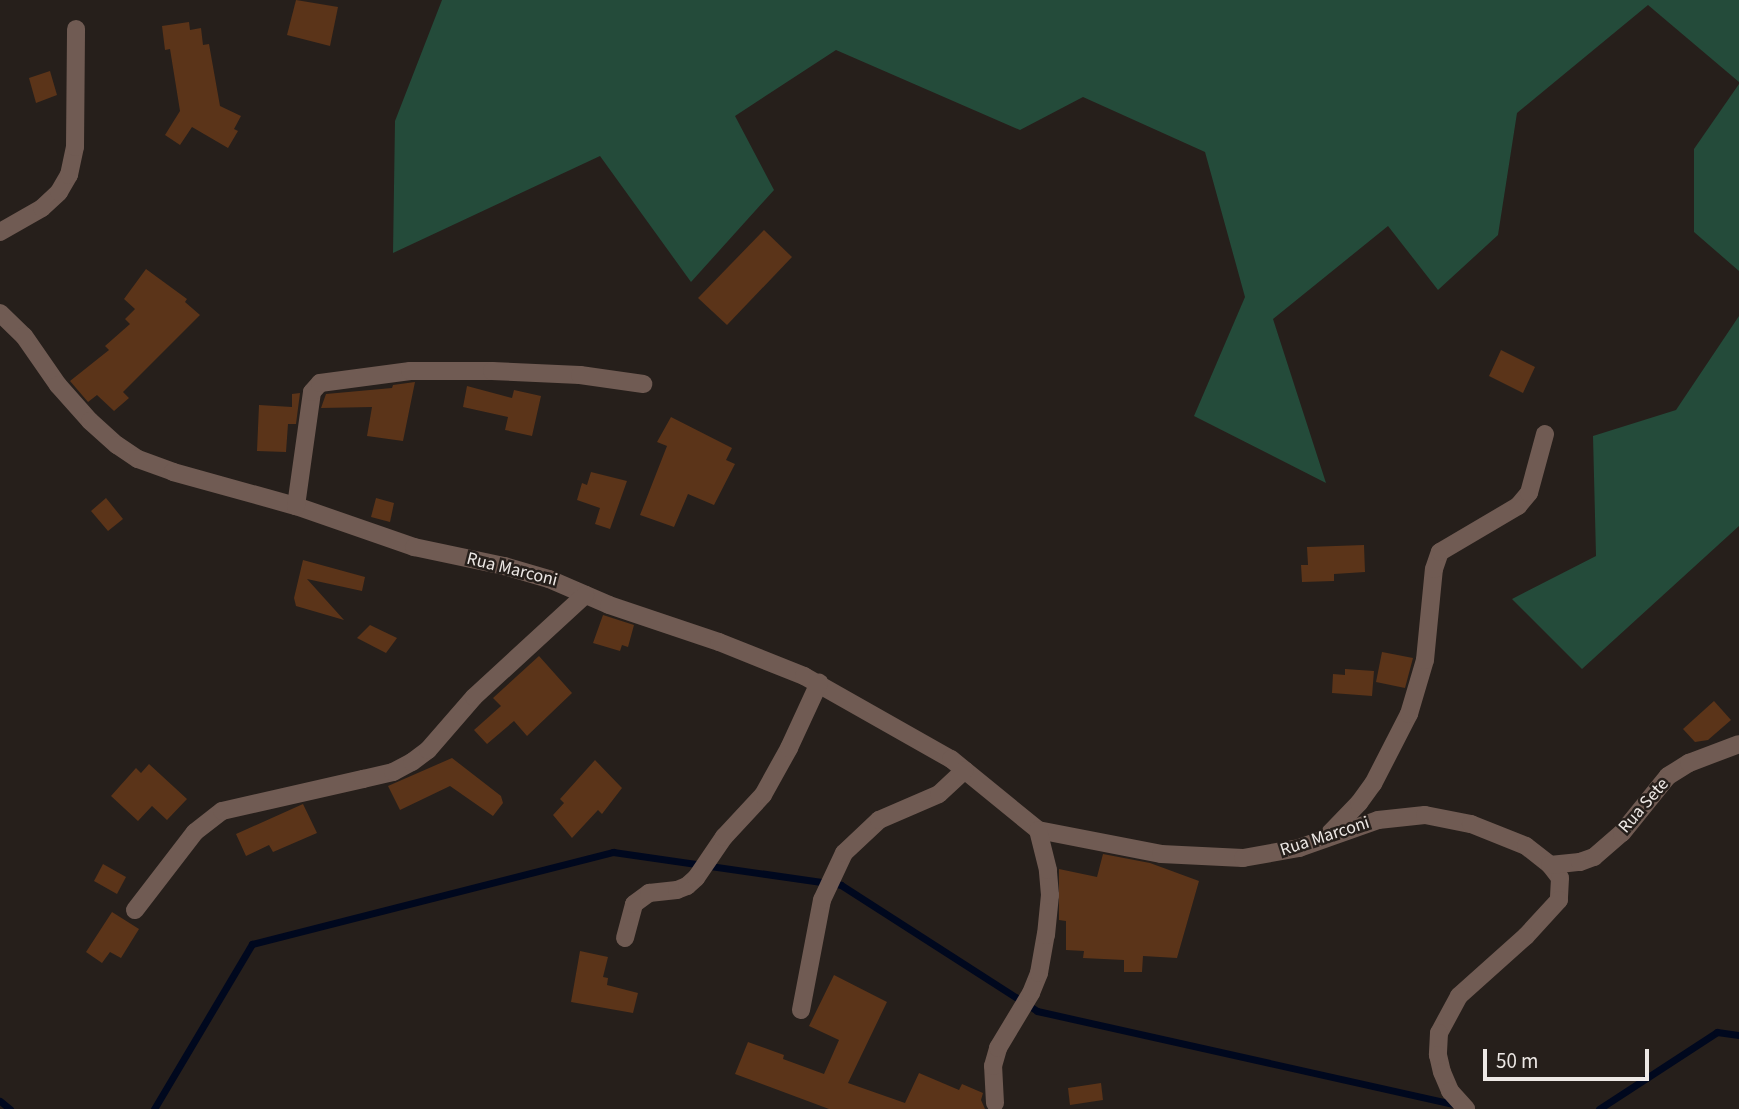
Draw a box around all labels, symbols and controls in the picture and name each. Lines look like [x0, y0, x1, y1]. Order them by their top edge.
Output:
street label: Rua Marconi [464, 548, 560, 592]
street label: Rua Sete [1614, 774, 1674, 838]
street label: Rua Marconi [1278, 812, 1372, 862]
scale bar [1487, 1036, 1653, 1080]
text: 50 m [1496, 1046, 1538, 1076]

